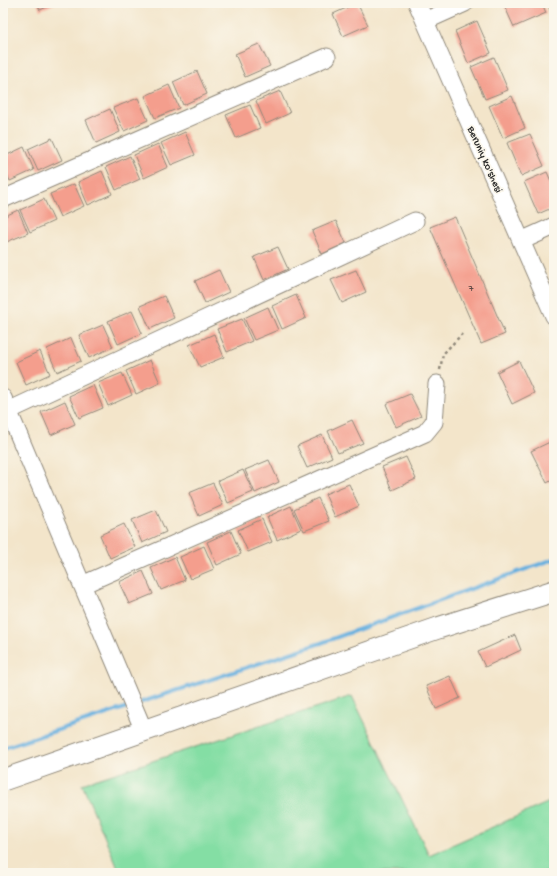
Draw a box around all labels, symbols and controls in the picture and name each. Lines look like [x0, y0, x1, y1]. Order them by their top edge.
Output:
street label: Beruniy ko'shesi [464, 124, 504, 195]
house number: 7 [468, 284, 474, 295]

